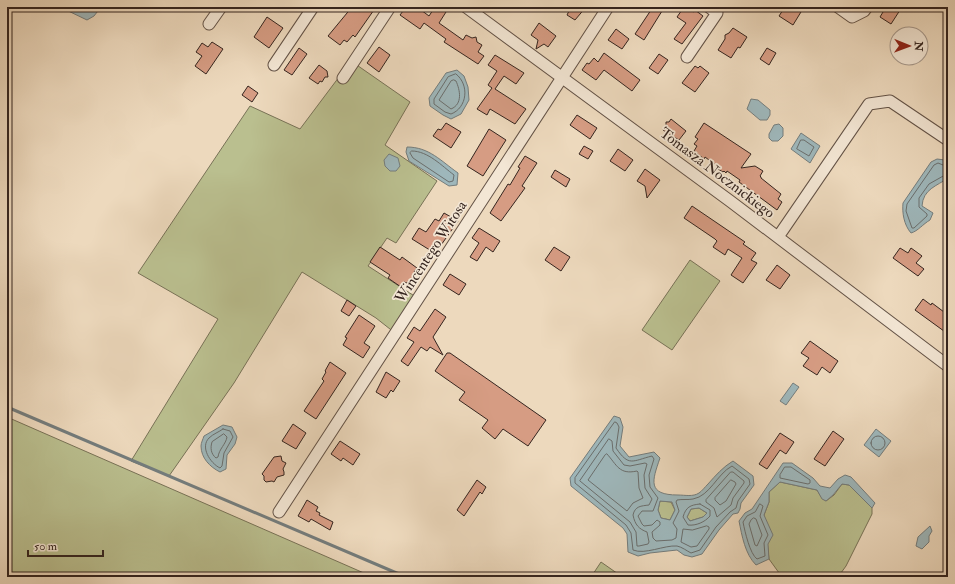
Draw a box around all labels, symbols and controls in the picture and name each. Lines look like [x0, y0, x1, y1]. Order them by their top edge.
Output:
north arrow [889, 26, 929, 66]
text: N [912, 40, 925, 52]
street label: Tomasza Nocznickiego [656, 124, 778, 222]
street label: Wincentego Witosa [390, 197, 472, 308]
scale bar [28, 532, 103, 558]
text: 50 m [34, 539, 58, 554]

